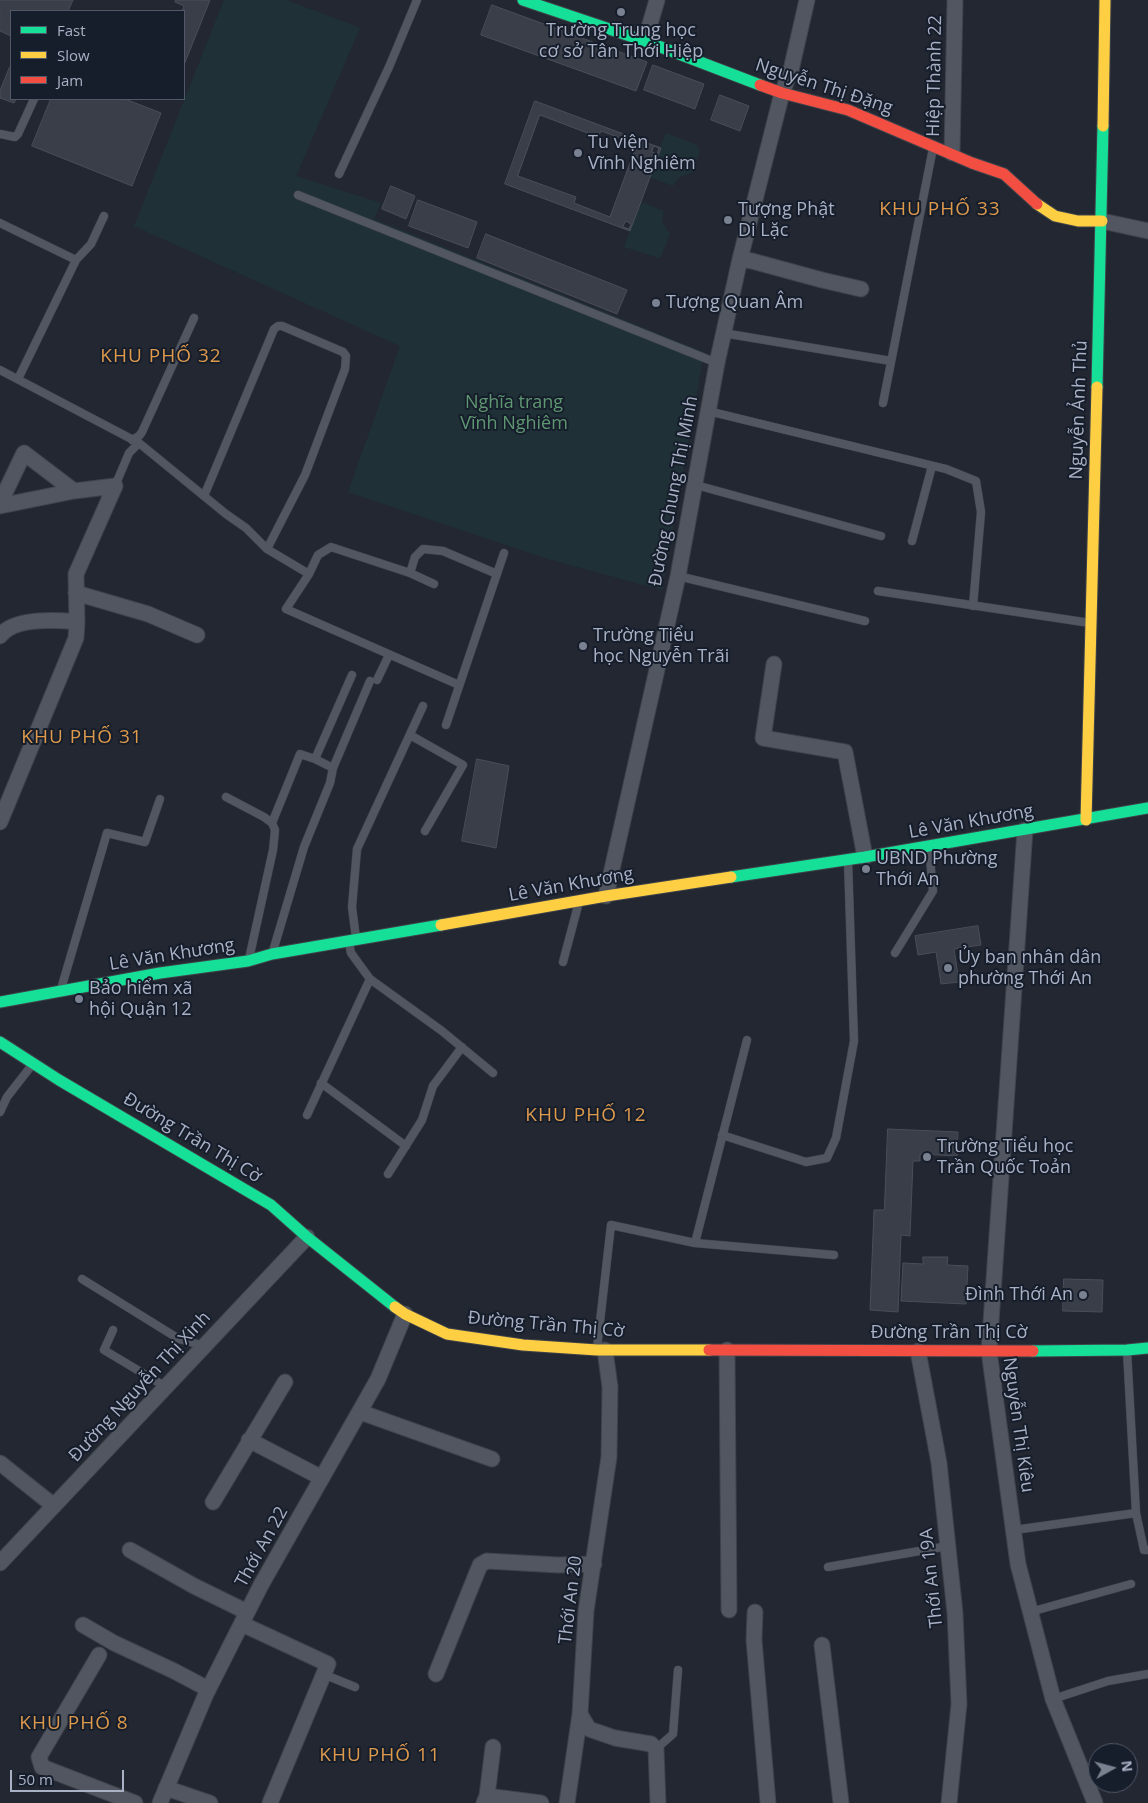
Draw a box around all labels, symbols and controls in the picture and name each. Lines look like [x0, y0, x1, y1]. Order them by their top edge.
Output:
marker: Trường Trung học cơ sở Tân Thới Hiệp [615, 6, 627, 18]
legend [10, 10, 185, 100]
street label: Hiệp Thành 22 [923, 15, 947, 137]
text: Fast [57, 20, 86, 40]
place label: Trường Trung học cơ sở Tân Thới Hiệp [539, 20, 703, 62]
text: Slow [57, 45, 90, 65]
street label: Nguyễn Thị Đặng [753, 55, 895, 119]
text: Jam [57, 70, 83, 90]
place label: Tu viện Vĩnh Nghiêm [588, 132, 696, 174]
marker: Tu viện Vĩnh Nghiêm [572, 147, 584, 159]
place label: Tượng Phật Di Lặc [738, 199, 835, 242]
district label: KHU PHỐ 33 [878, 199, 1002, 221]
marker: Tượng Phật Di Lặc [722, 214, 734, 226]
place label: Tượng Quan Âm [666, 292, 803, 314]
marker: Tượng Quan Âm [650, 297, 662, 309]
street label: Nguyễn Ảnh Thủ [1066, 340, 1092, 480]
district label: KHU PHỐ 32 [99, 346, 223, 368]
park label: Nghĩa trang Vĩnh Nghiêm [460, 392, 568, 434]
street label: Đường Chung Thị Minh [645, 394, 703, 588]
place label: Trường Tiểu học Nguyễn Trãi [593, 625, 729, 668]
marker: Trường Tiểu học Nguyễn Trãi [577, 640, 589, 652]
district label: KHU PHỐ 31 [20, 727, 144, 749]
street label: Lê Văn Khương [907, 800, 1035, 844]
place label: UBND Phường Thới An [876, 848, 998, 891]
street label: Lê Văn Khương [507, 863, 635, 907]
marker: UBND Phường Thới An [860, 863, 872, 875]
street label: Lê Văn Khương [108, 934, 236, 976]
place label: Ủy ban nhân dân phường Thới An [958, 947, 1101, 990]
marker: Ủy ban nhân dân phường Thới An [942, 962, 954, 974]
place label: Bảo hiểm xã hội Quận 12 [89, 978, 193, 1021]
marker: Bảo hiểm xã hội Quận 12 [73, 993, 85, 1005]
street label: Đường Trần Thị Cờ [119, 1088, 265, 1188]
district label: KHU PHỐ 12 [524, 1105, 648, 1127]
place label: Trường Tiểu học Trần Quốc Toản [937, 1136, 1073, 1178]
marker: Trường Tiểu học Trần Quốc Toản [921, 1151, 933, 1163]
place label: Đình Thới An [965, 1284, 1073, 1306]
marker: Đình Thới An [1077, 1289, 1089, 1301]
street label: Đường Nguyễn Thị Xinh [65, 1307, 215, 1467]
street label: Đường Trần Thị Cờ [467, 1307, 625, 1343]
street label: Đường Trần Thị Cờ [871, 1322, 1027, 1344]
street label: Nguyễn Thị Kiêu [998, 1356, 1038, 1494]
street label: Thới An 22 [231, 1503, 293, 1591]
street label: Thới An 19A [916, 1527, 948, 1629]
street label: Thới An 20 [555, 1555, 587, 1645]
district label: KHU PHỐ 8 [18, 1713, 130, 1735]
north arrow [1088, 1743, 1138, 1793]
district label: KHU PHỐ 11 [318, 1745, 442, 1767]
text: N [1117, 1759, 1138, 1773]
scale bar [12, 1760, 126, 1792]
text: 50 m [18, 1769, 53, 1789]

